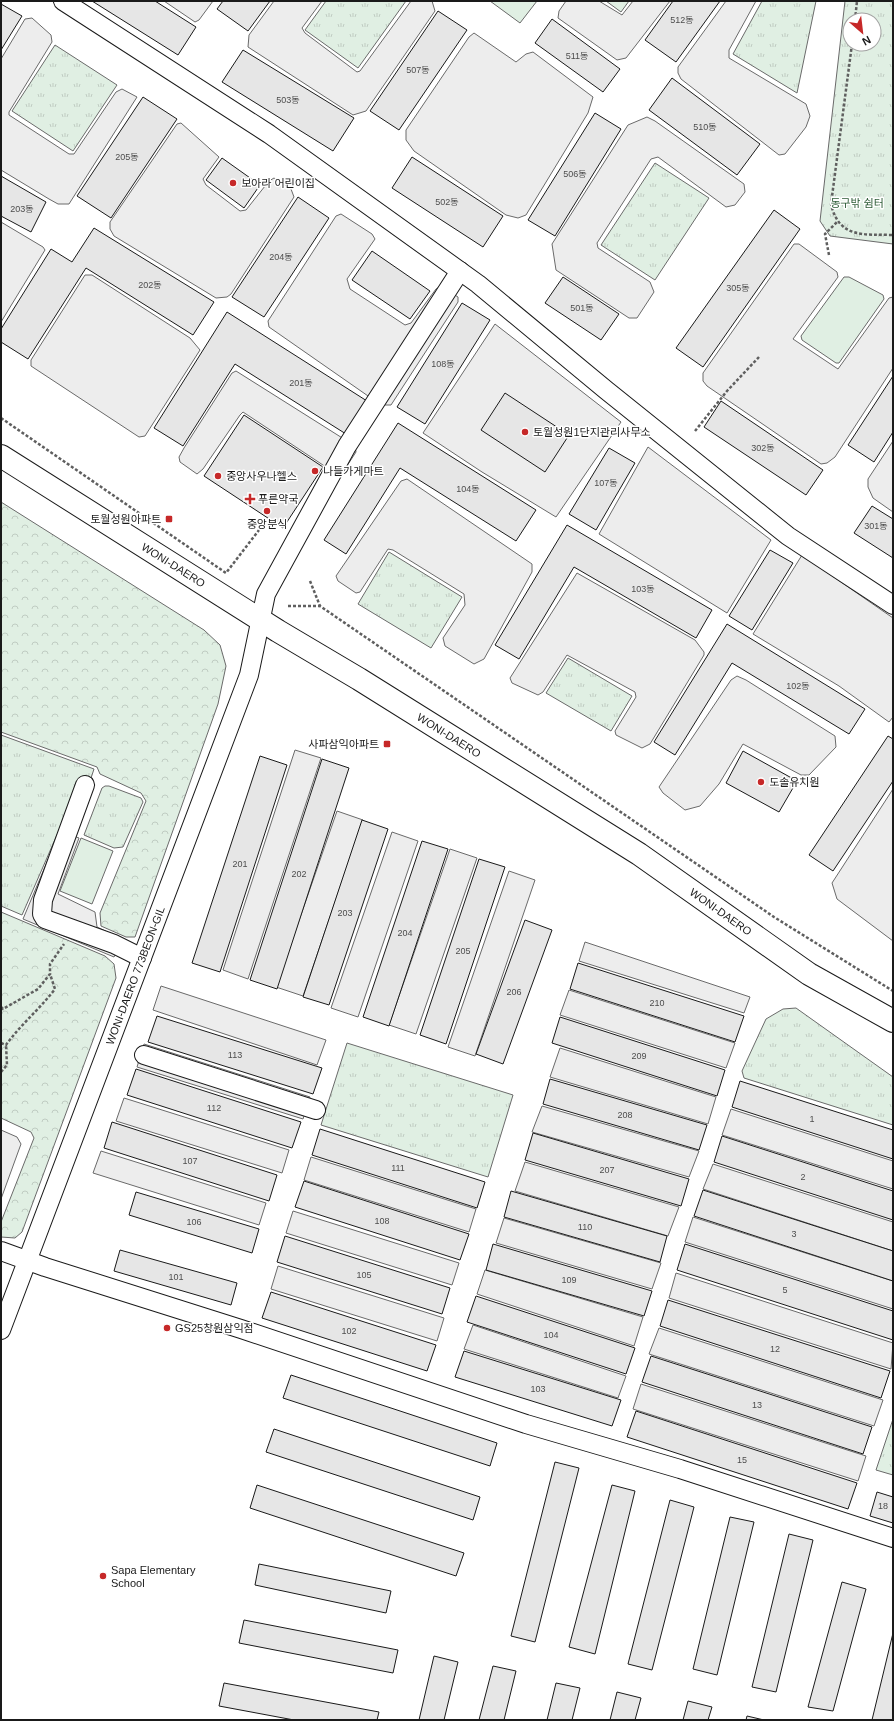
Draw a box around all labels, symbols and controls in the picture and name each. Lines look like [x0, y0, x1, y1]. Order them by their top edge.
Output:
north arrow [842, 12, 882, 52]
house number: 512동 [670, 15, 694, 25]
text: N [860, 34, 873, 48]
house number: 511동 [566, 51, 588, 61]
house number: 507동 [406, 65, 430, 75]
house number: 503동 [276, 95, 300, 105]
house number: 510동 [693, 122, 717, 132]
house number: 205동 [115, 152, 139, 162]
house number: 506동 [563, 169, 587, 179]
place label: 보아라 어린이집 [241, 177, 315, 189]
marker: 보아라 어린이집 [228, 178, 238, 188]
house number: 502동 [435, 197, 459, 207]
park label: 동구밖 쉼터 [830, 197, 884, 209]
house number: 203동 [10, 204, 34, 214]
house number: 204동 [269, 252, 293, 262]
house number: 202동 [138, 280, 162, 290]
house number: 305동 [726, 283, 750, 293]
house number: 501동 [570, 303, 594, 313]
house number: 108동 [431, 359, 455, 369]
house number: 201동 [289, 378, 313, 388]
place label: 토월성원1단지관리사무소 [533, 426, 650, 438]
marker: 토월성원1단지관리사무소 [520, 427, 530, 437]
house number: 302동 [751, 443, 775, 453]
place label: 나들가게마트 [323, 465, 384, 477]
marker: 나들가게마트 [310, 466, 320, 476]
place label: 중앙사우나헬스 [226, 470, 297, 482]
marker: 중앙사우나헬스 [213, 471, 223, 481]
house number: 107동 [594, 478, 618, 488]
house number: 104동 [456, 484, 480, 494]
place label: 푸른약국 [258, 493, 298, 505]
marker: 푸른약국 [245, 494, 255, 504]
marker: 중앙분식 [262, 506, 272, 516]
place label: 토월성원아파트 [90, 513, 161, 525]
marker: 토월성원아파트 [164, 514, 174, 524]
place label: 중앙분식 [247, 518, 287, 530]
house number: 301동 [864, 521, 888, 531]
street label: WONI-DAERO [139, 540, 208, 590]
house number: 103동 [631, 584, 655, 594]
house number: 102동 [786, 681, 810, 691]
street label: WONI-DAERO [415, 711, 483, 760]
place label: 사파삼익아파트 [308, 738, 379, 750]
marker: 사파삼익아파트 [382, 739, 392, 749]
place label: 도솔유치원 [769, 776, 820, 788]
marker: 도솔유치원 [756, 777, 766, 787]
house number: 201 [232, 859, 248, 869]
house number: 202 [291, 869, 307, 879]
street label: WONI-DAERO [688, 886, 754, 938]
street label: WONI-DAERO 773BEON-GIL [104, 905, 167, 1046]
house number: 203 [337, 908, 353, 918]
house number: 204 [397, 928, 413, 938]
house number: 205 [455, 946, 471, 956]
house number: 206 [506, 987, 522, 997]
house number: 210 [649, 998, 665, 1008]
house number: 113 [228, 1050, 242, 1060]
house number: 209 [631, 1051, 647, 1061]
house number: 112 [207, 1103, 221, 1113]
house number: 208 [617, 1110, 633, 1120]
house number: 1 [809, 1114, 815, 1124]
house number: 107 [182, 1156, 198, 1166]
house number: 111 [391, 1163, 405, 1173]
house number: 207 [599, 1165, 615, 1175]
house number: 2 [800, 1172, 806, 1182]
house number: 108 [374, 1216, 390, 1226]
house number: 106 [186, 1217, 202, 1227]
house number: 110 [578, 1222, 592, 1232]
house number: 3 [791, 1229, 797, 1239]
house number: 105 [356, 1270, 372, 1280]
house number: 101 [168, 1272, 184, 1282]
house number: 109 [561, 1275, 577, 1285]
house number: 5 [782, 1285, 788, 1295]
place label: GS25창원삼익점 [175, 1322, 254, 1334]
marker: GS25창원삼익점 [162, 1323, 172, 1333]
house number: 102 [341, 1326, 357, 1336]
house number: 104 [543, 1330, 559, 1340]
house number: 12 [770, 1344, 780, 1354]
house number: 103 [530, 1384, 546, 1394]
house number: 13 [752, 1400, 762, 1410]
house number: 15 [737, 1455, 747, 1465]
house number: 18 [878, 1501, 888, 1511]
place label: Sapa Elementary School [111, 1564, 196, 1589]
marker: Sapa Elementary School [98, 1571, 108, 1581]

